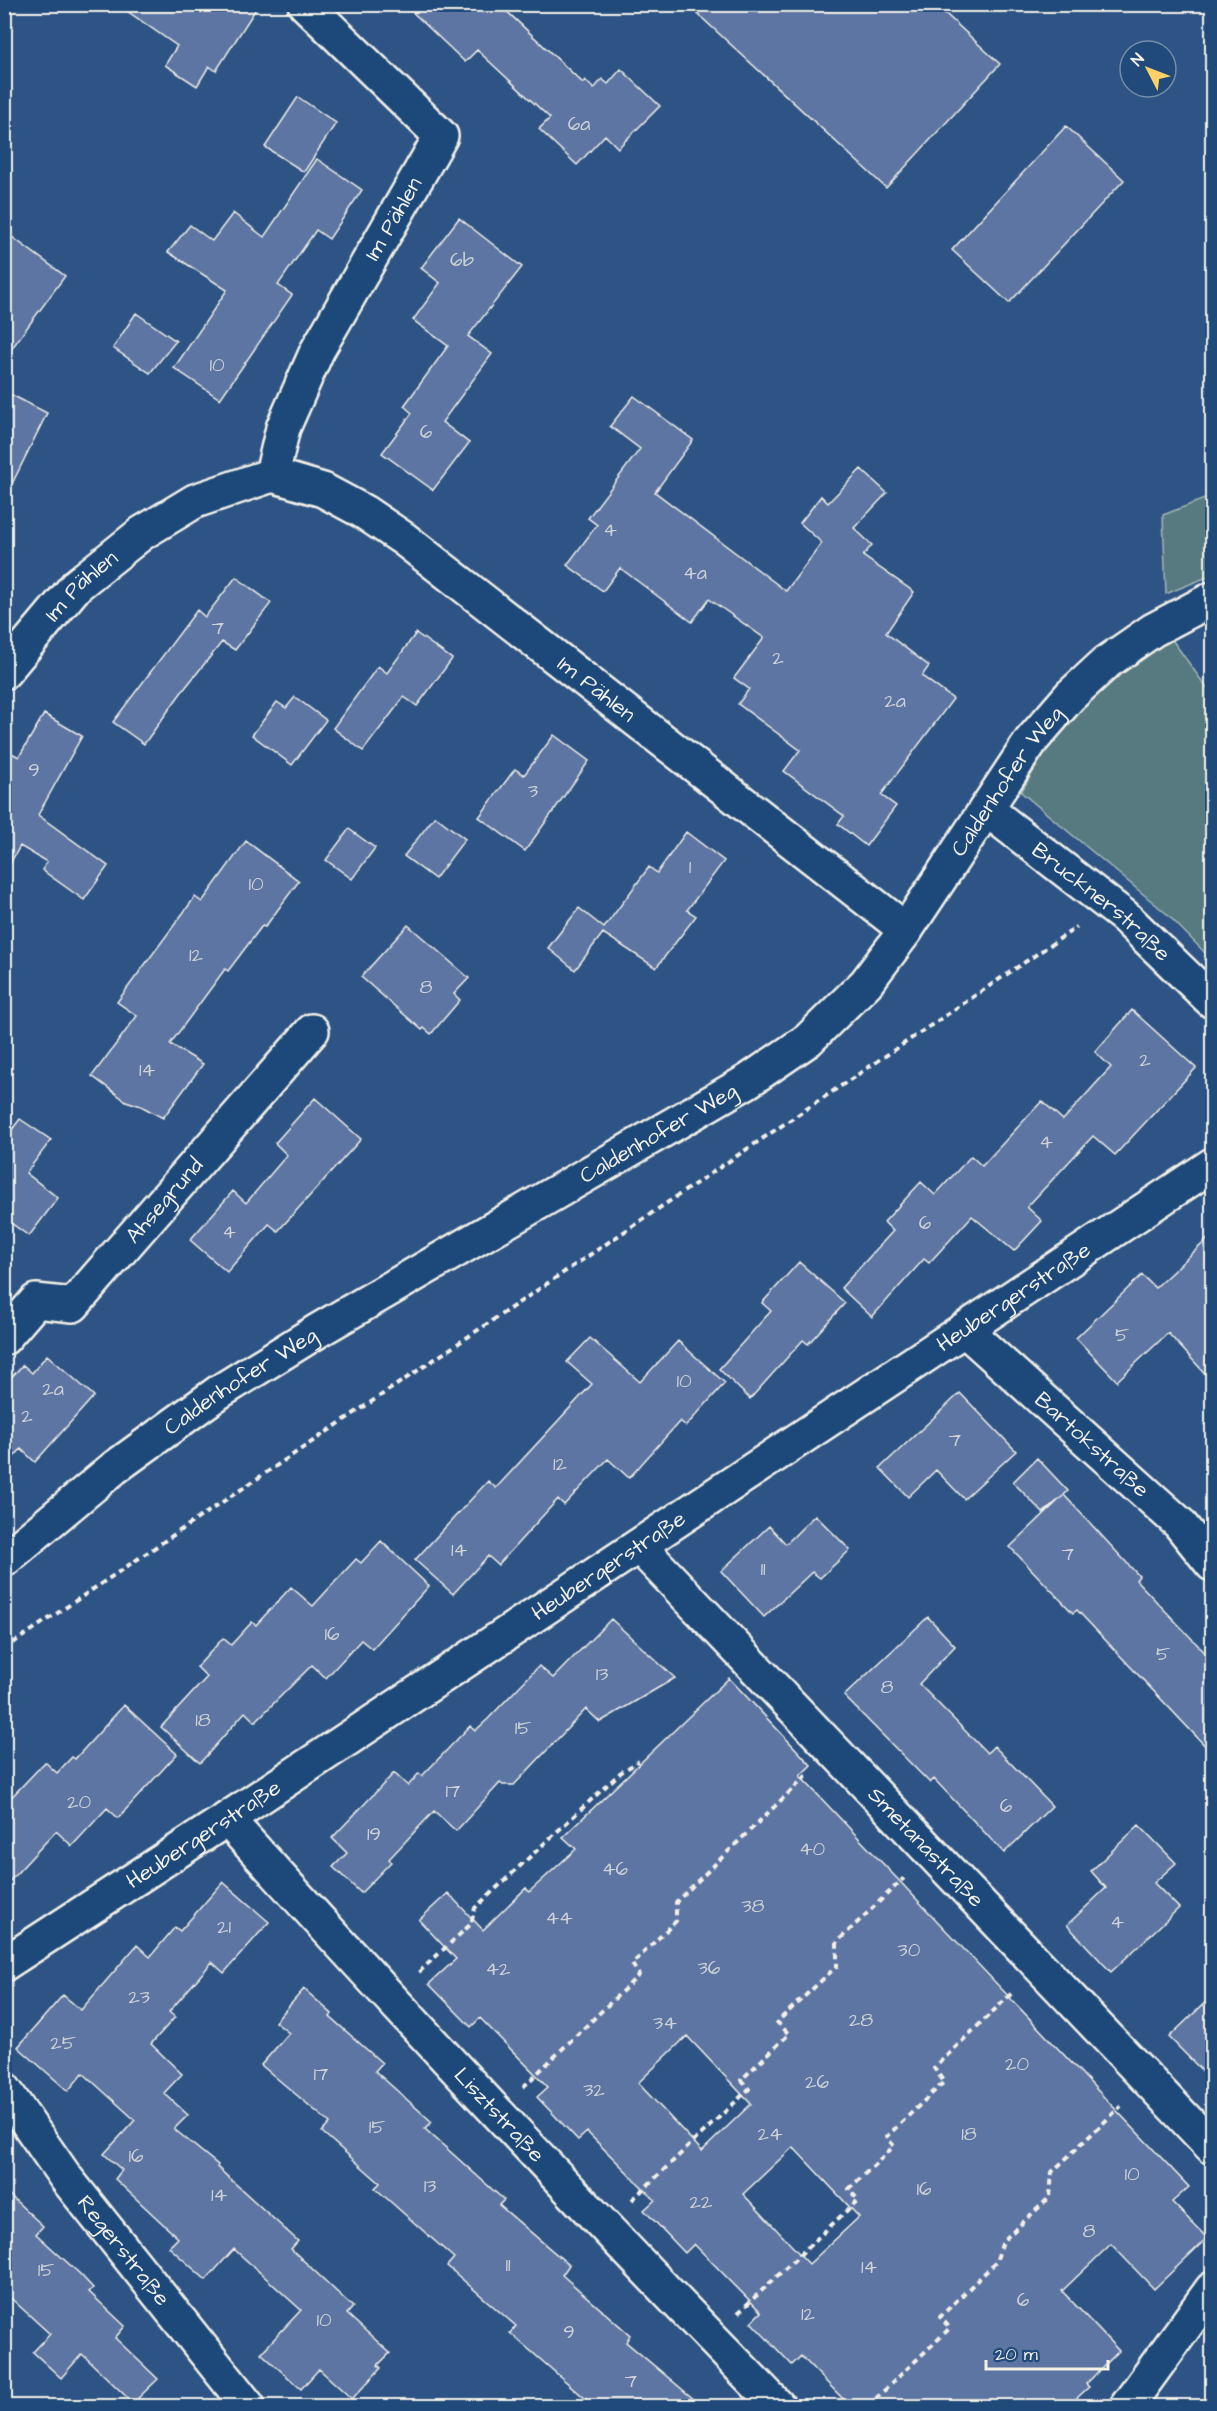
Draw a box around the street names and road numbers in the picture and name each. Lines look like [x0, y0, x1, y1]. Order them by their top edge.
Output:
street label: Im Pählen [357, 171, 430, 266]
street label: Im Pählen [37, 543, 124, 628]
street label: Im Pählen [551, 649, 642, 729]
street label: Caldenhofer Weg [943, 699, 1071, 863]
street label: Brucknerstraße [1025, 835, 1178, 969]
street label: Caldenhofer Weg [574, 1075, 743, 1191]
street label: Ahsegrund [118, 1151, 210, 1250]
street label: Heubergerstraße [930, 1234, 1097, 1359]
street label: Caldenhofer Weg [157, 1319, 324, 1443]
street label: Bartokstraße [1028, 1385, 1156, 1505]
street label: Heubergerstraße [525, 1503, 692, 1628]
street label: Heubergerstraße [120, 1772, 287, 1896]
street label: Smetanastraße [861, 1780, 991, 1914]
street label: Lisztstraße [447, 2060, 552, 2169]
street label: Regerstraße [70, 2188, 178, 2312]

